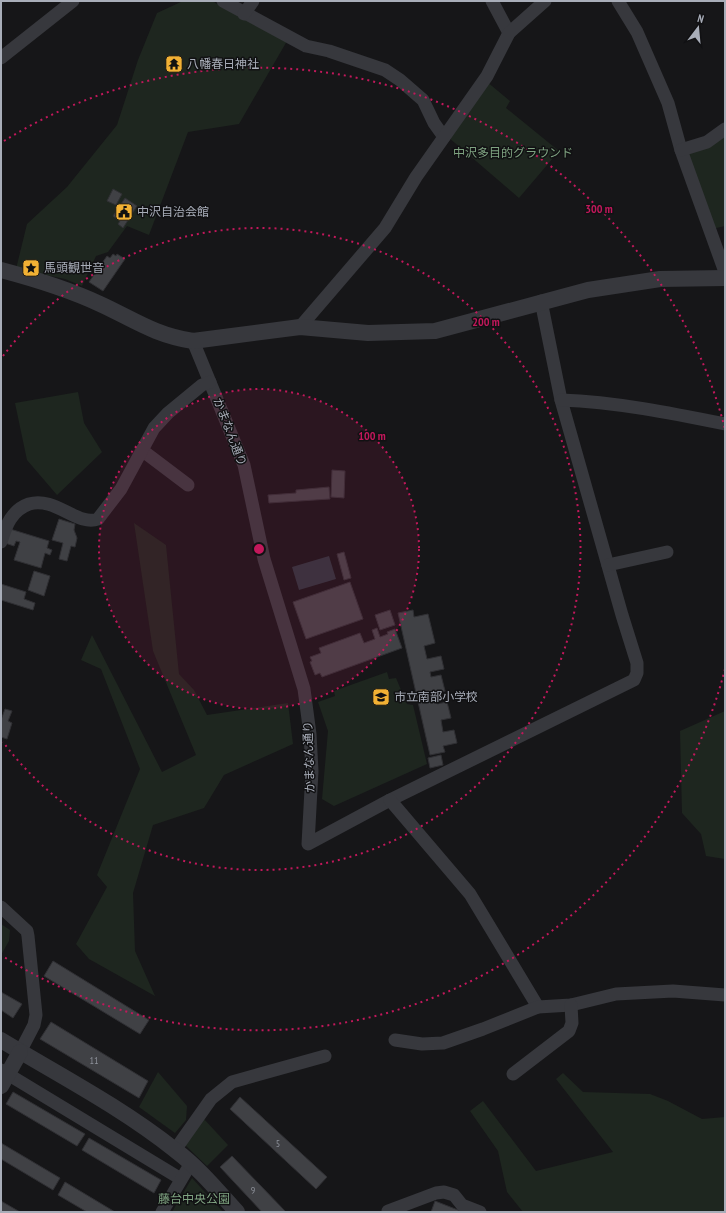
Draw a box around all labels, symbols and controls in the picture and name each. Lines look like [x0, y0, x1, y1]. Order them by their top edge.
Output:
north arrow [678, 8, 718, 48]
text: N [696, 11, 706, 26]
temple icon: 八幡春日神社 [164, 54, 184, 74]
place label: 八幡春日神社 [187, 56, 259, 71]
park label: 中沢多目的グラウンド [453, 145, 573, 160]
text: 300 m [585, 201, 613, 216]
public building icon: 中沢自治会館 [114, 202, 134, 222]
place label: 中沢自治会館 [137, 204, 209, 219]
place icon: 馬頭観世音 [21, 258, 41, 278]
place label: 馬頭観世音 [44, 260, 104, 275]
text: 200 m [472, 314, 500, 329]
street label: かまなん通り [211, 396, 250, 468]
text: 100 m [358, 428, 386, 443]
centre of rings [252, 542, 266, 556]
school or university icon: 市立南部小学校 [371, 687, 391, 707]
place label: 市立南部小学校 [394, 689, 478, 704]
street label: かまなん通り [300, 721, 317, 793]
house number: 11 [90, 1054, 99, 1067]
house number: 5 [276, 1137, 280, 1150]
house number: 9 [251, 1184, 255, 1197]
park label: 藤台中央公園 [158, 1191, 230, 1206]

